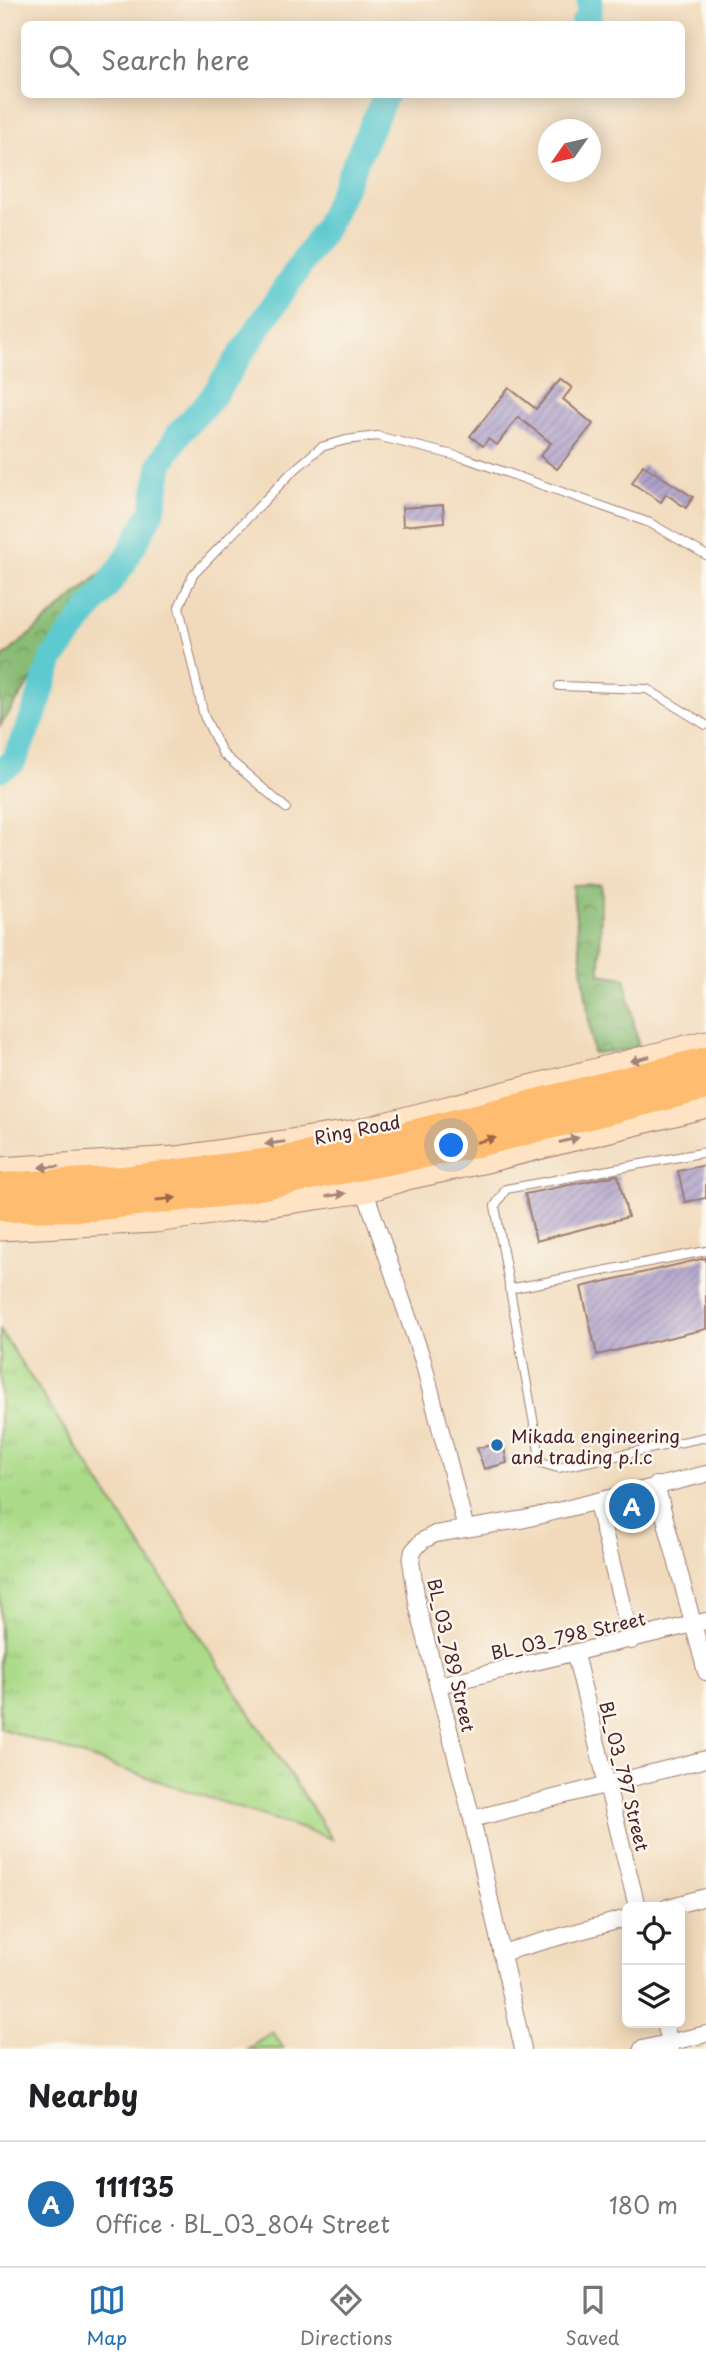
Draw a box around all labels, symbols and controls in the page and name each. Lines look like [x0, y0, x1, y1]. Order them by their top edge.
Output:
search box [21, 21, 685, 98]
text: Search here [101, 40, 250, 79]
icon: search [45, 41, 83, 79]
north arrow [538, 119, 601, 182]
one-way arrow [629, 1054, 651, 1065]
street label: Ring Road [312, 1107, 402, 1151]
your location [434, 1128, 468, 1162]
one-way arrow [475, 1134, 497, 1145]
one-way arrow [558, 1134, 580, 1145]
one-way arrow [264, 1138, 286, 1149]
one-way arrow [38, 1161, 60, 1172]
one-way arrow [325, 1190, 347, 1201]
one-way arrow [155, 1193, 177, 1204]
place label: Mikada engineering and trading p.l.c [511, 1422, 680, 1470]
marker: Mikada engineering and trading p.l.c [489, 1437, 505, 1453]
pin: A [609, 1480, 655, 1532]
street label: BL_03_789 Street [421, 1576, 483, 1735]
street label: BL_03_798 Street [488, 1604, 648, 1666]
street label: BL_03_797 Street [593, 1698, 657, 1854]
map controls [622, 1902, 685, 2028]
button: locate [622, 1902, 685, 1965]
button: layers [622, 1965, 685, 2028]
text: Nearby [28, 2072, 138, 2117]
text: 111135 [95, 2167, 174, 2206]
text: A [42, 2187, 60, 2222]
text: 180 m [609, 2187, 678, 2222]
text: Office · BL_03_804 Street [95, 2206, 390, 2241]
tab: Map [87, 2281, 127, 2351]
tab: Directions [300, 2281, 393, 2351]
tab: Saved [566, 2281, 619, 2351]

